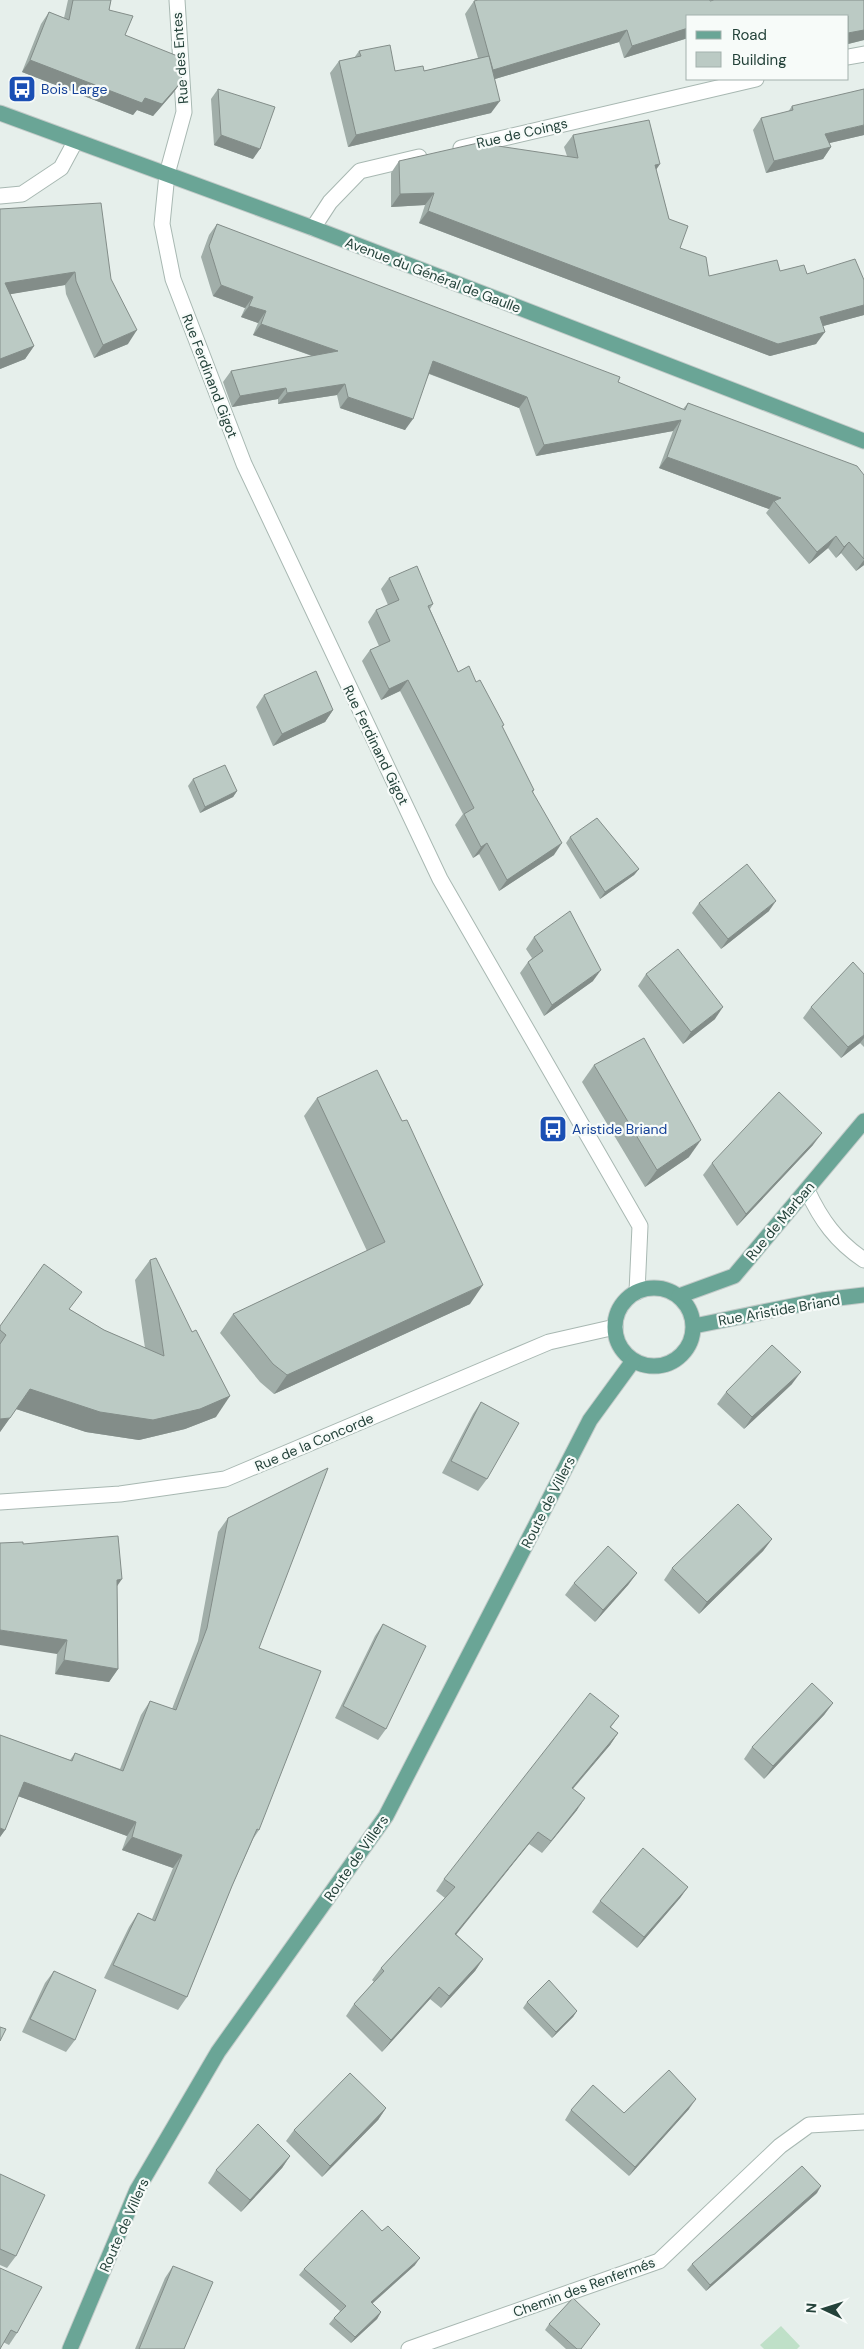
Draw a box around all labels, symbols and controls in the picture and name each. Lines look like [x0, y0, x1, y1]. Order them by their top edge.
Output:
street label: Rue des Entes [168, 12, 192, 104]
legend [686, 15, 849, 80]
text: Road [732, 25, 767, 45]
text: Building [732, 50, 787, 70]
bus stop icon: Bois Large [7, 74, 37, 104]
place label: Bois Large [41, 80, 107, 98]
street label: Rue de Coings [475, 114, 569, 152]
street label: Avenue du Général de Gaulle [343, 233, 524, 317]
street label: Rue Ferdinand Gigot [178, 311, 242, 441]
street label: Rue Ferdinand Gigot [339, 682, 413, 808]
bus stop icon: Aristide Briand [538, 1114, 568, 1144]
place label: Aristide Briand [572, 1120, 667, 1138]
street label: Rue de Marban [742, 1178, 818, 1264]
street label: Rue Aristide Briand [717, 1290, 841, 1330]
street label: Rue de la Concorde [252, 1409, 376, 1475]
street label: Route de Villers [517, 1453, 579, 1551]
street label: Route de Villers [320, 1812, 392, 1904]
street label: Route de Villers [95, 2175, 153, 2275]
street label: Chemin des Renfermés [510, 2253, 658, 2321]
north arrow [799, 2284, 849, 2334]
text: N [802, 2302, 820, 2314]

